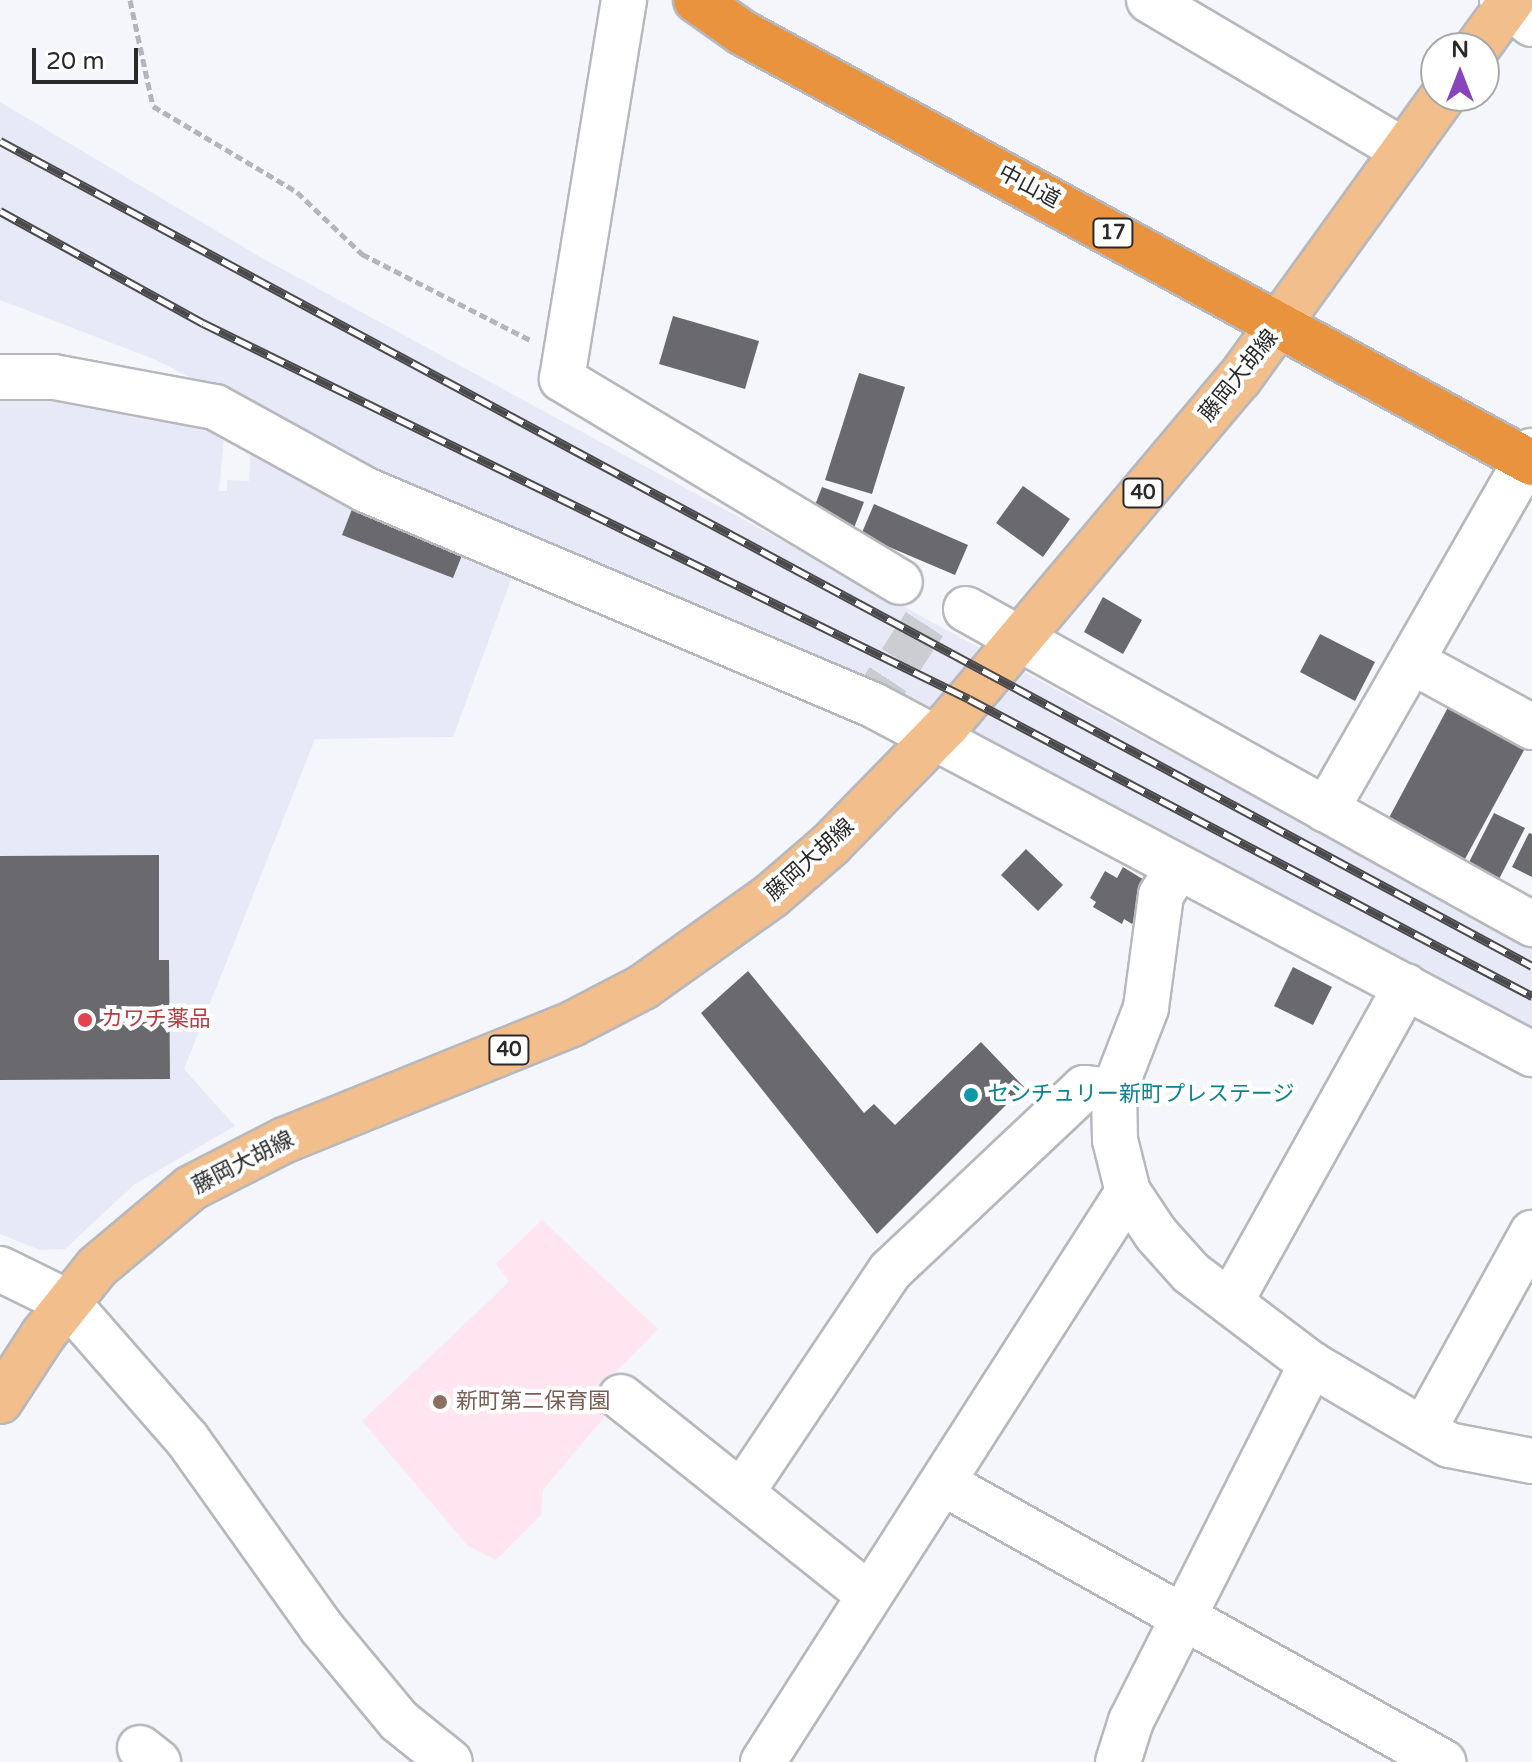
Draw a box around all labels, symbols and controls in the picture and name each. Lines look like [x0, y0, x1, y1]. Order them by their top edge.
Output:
scale bar [36, 32, 142, 82]
north arrow [1420, 32, 1500, 112]
text: N [1451, 37, 1469, 63]
text: 20 m [46, 47, 104, 76]
street label: 中山道 [994, 160, 1064, 214]
road number: 17 [1091, 217, 1135, 249]
street label: 藤岡大胡線 [1194, 325, 1284, 427]
road number: 40 [1121, 477, 1165, 509]
street label: 藤岡大胡線 [760, 813, 860, 907]
place label: カワチ薬品 [101, 1007, 211, 1033]
marker: カワチ薬品 [76, 1011, 94, 1029]
road number: 40 [487, 1034, 531, 1066]
place label: センチュリー新町プレステージ [987, 1082, 1295, 1108]
marker: センチュリー新町プレステージ [962, 1086, 980, 1104]
street label: 藤岡大胡線 [188, 1126, 298, 1200]
place label: 新町第二保育園 [456, 1389, 610, 1415]
marker: 新町第二保育園 [431, 1393, 449, 1411]

